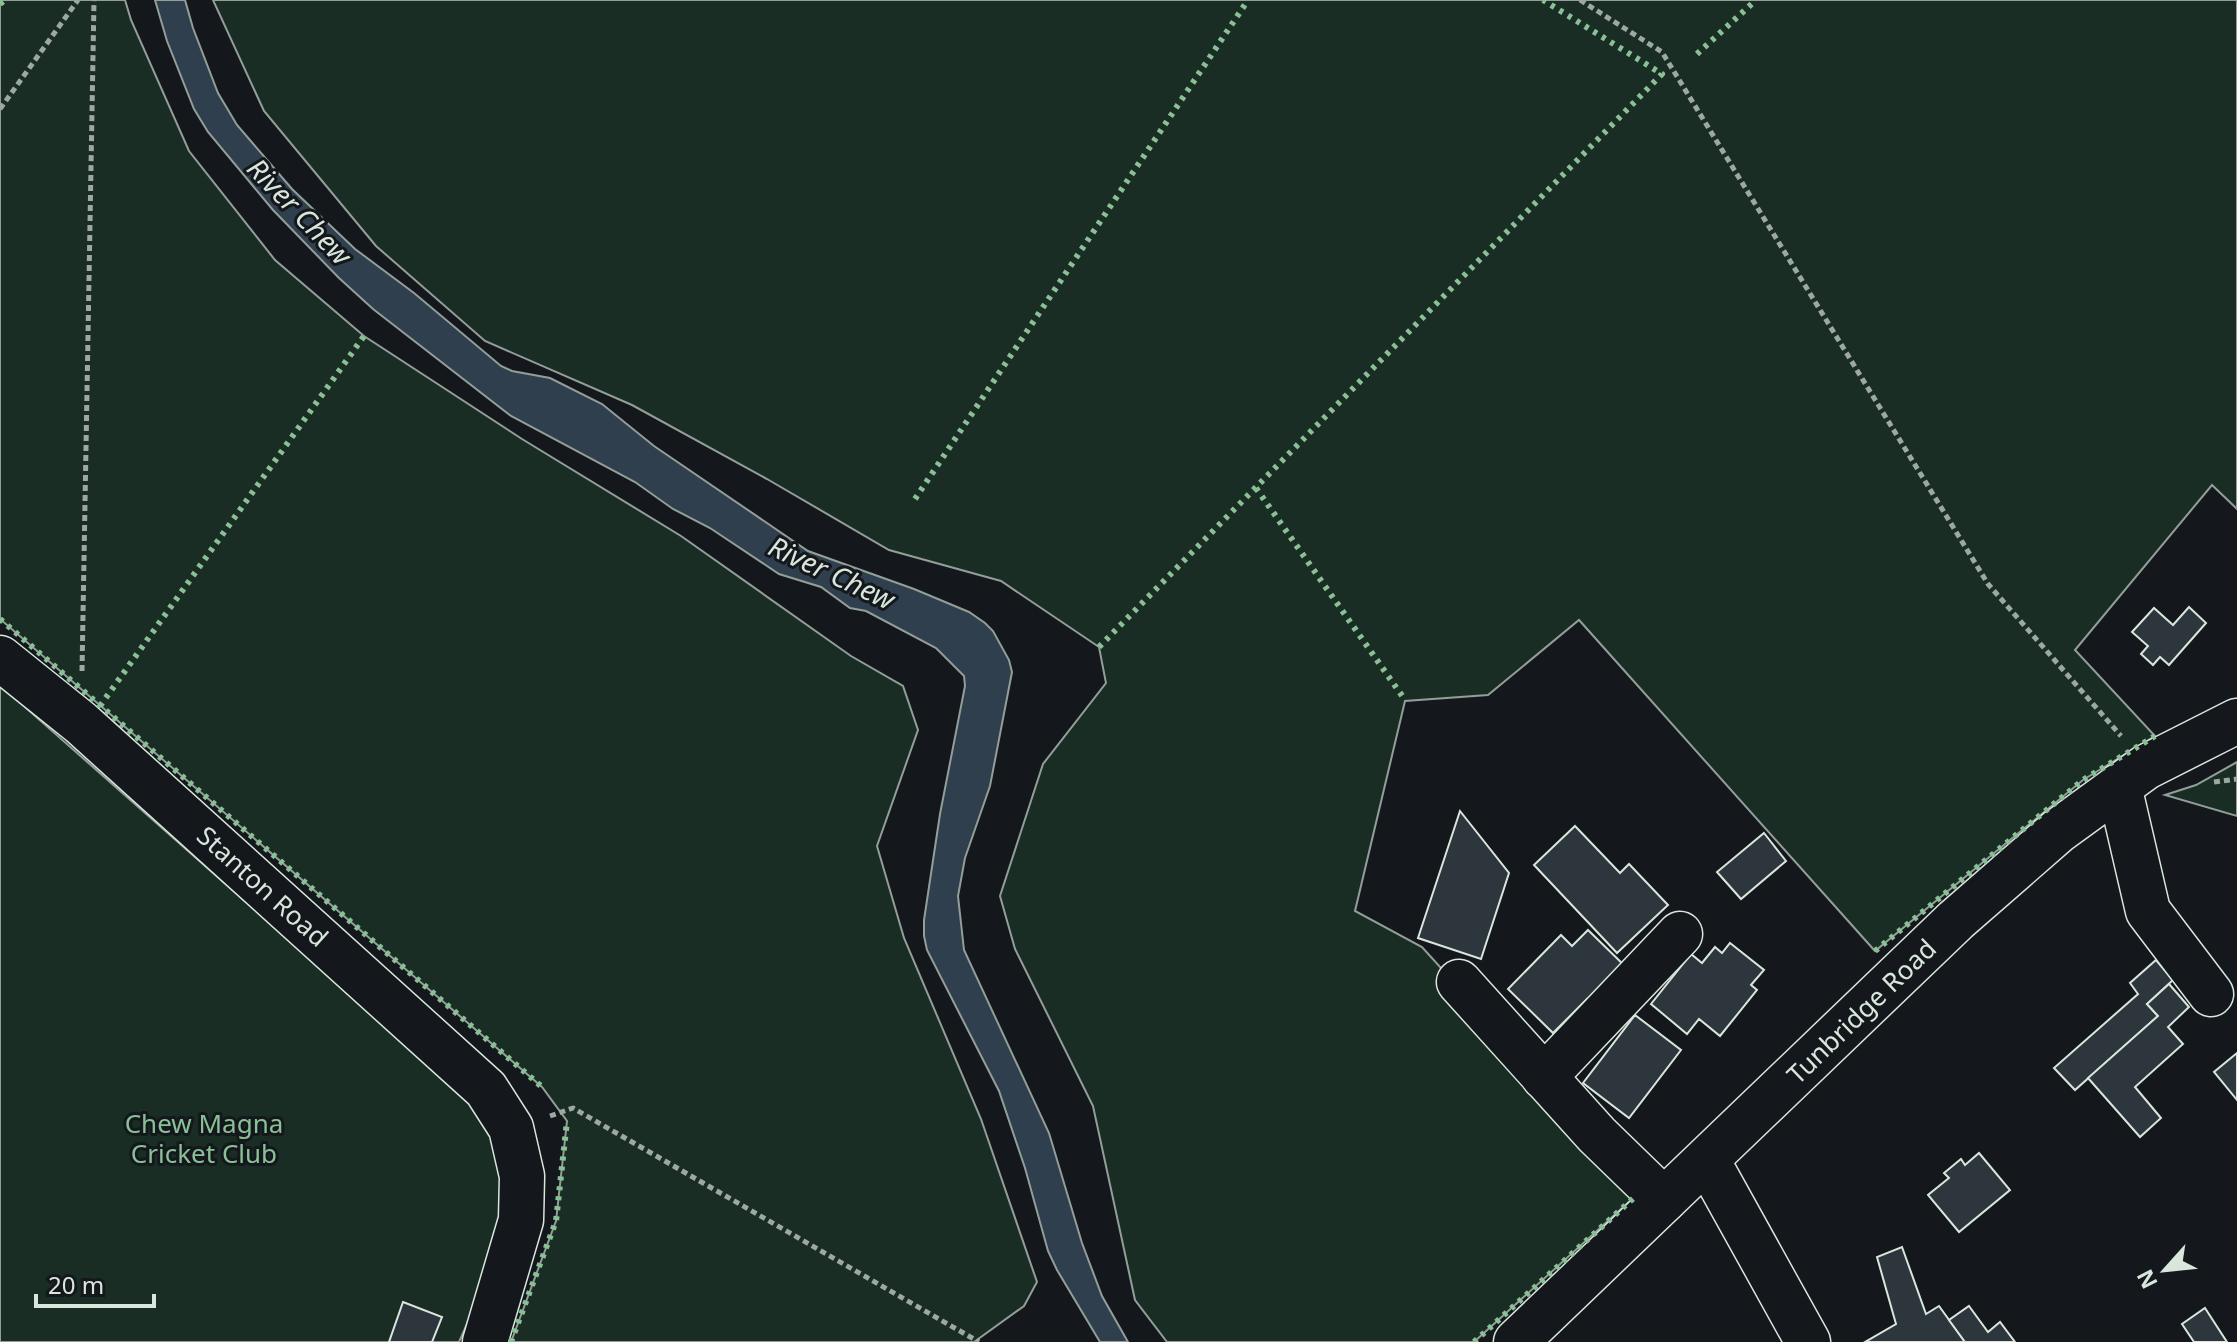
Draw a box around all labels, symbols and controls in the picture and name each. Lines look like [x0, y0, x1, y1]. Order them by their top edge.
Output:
water label: River Chew [239, 149, 362, 274]
water label: River Chew [763, 526, 903, 618]
street label: Stanton Road [190, 818, 336, 954]
street label: Tunbridge Road [1778, 930, 1944, 1092]
park label: Chew Magna Cricket Club [125, 1105, 283, 1171]
north arrow [2125, 1230, 2205, 1310]
scale bar [36, 1258, 154, 1308]
text: N [2129, 1265, 2164, 1294]
text: 20 m [48, 1268, 104, 1301]

